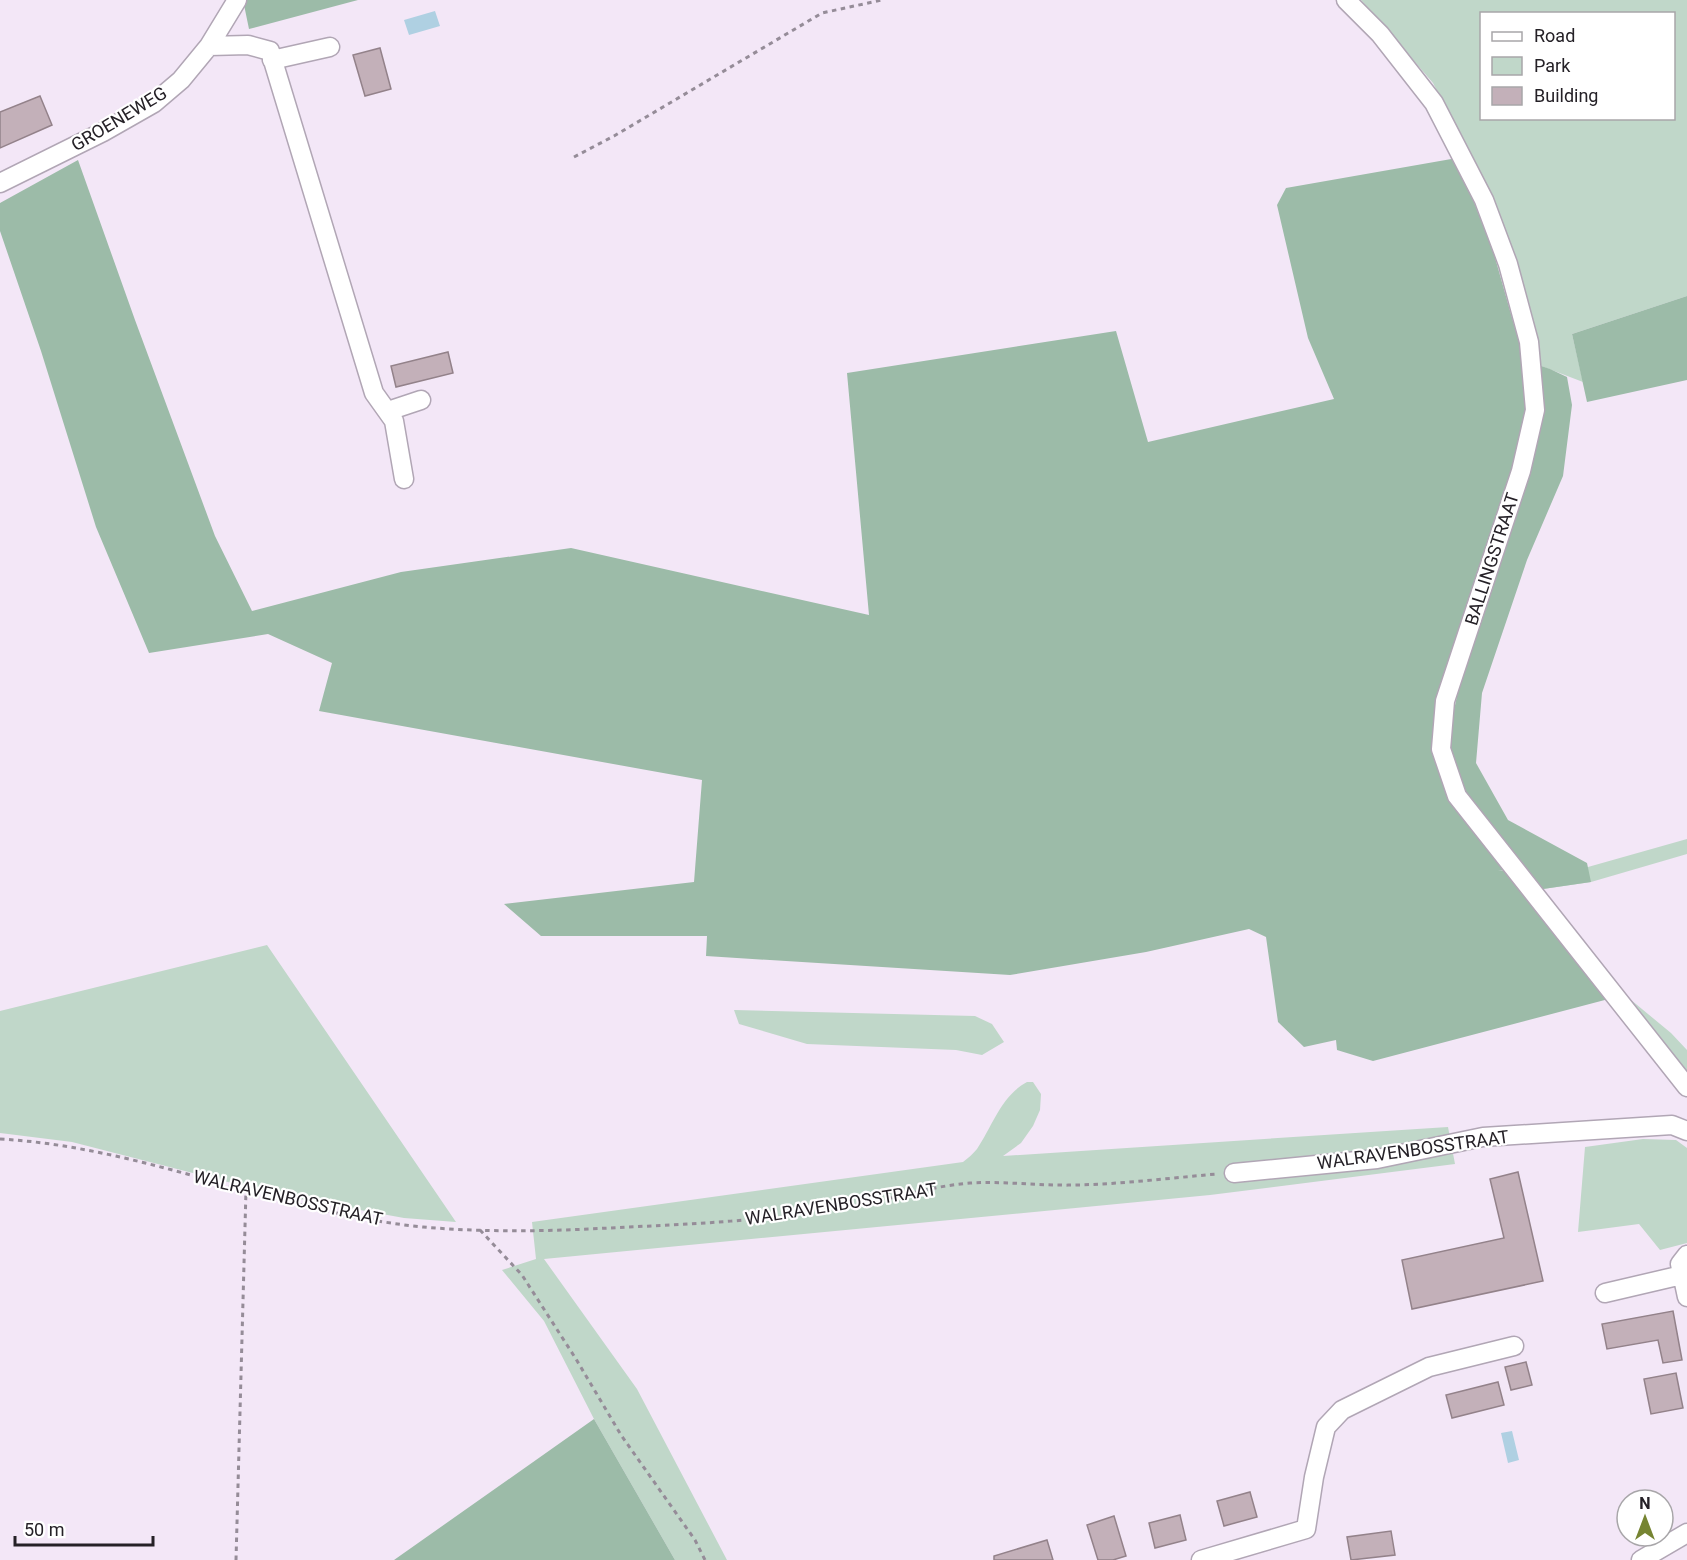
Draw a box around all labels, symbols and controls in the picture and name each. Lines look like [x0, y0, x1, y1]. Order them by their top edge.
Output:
legend [1480, 12, 1675, 120]
text: Road [1534, 25, 1575, 46]
text: Park [1534, 55, 1571, 76]
street label: GROENEWEG [67, 82, 170, 155]
text: Building [1534, 85, 1598, 106]
street label: BALLINGSTRAAT [1460, 490, 1523, 628]
street label: WALRAVENBOSSTRAAT [1316, 1126, 1510, 1173]
street label: WALRAVENBOSSTRAAT [191, 1166, 385, 1230]
street label: WALRAVENBOSSTRAAT [744, 1178, 938, 1229]
north arrow [1615, 1488, 1675, 1548]
text: N [1639, 1494, 1651, 1513]
scale bar [15, 1509, 153, 1547]
text: 50 m [24, 1519, 64, 1540]

